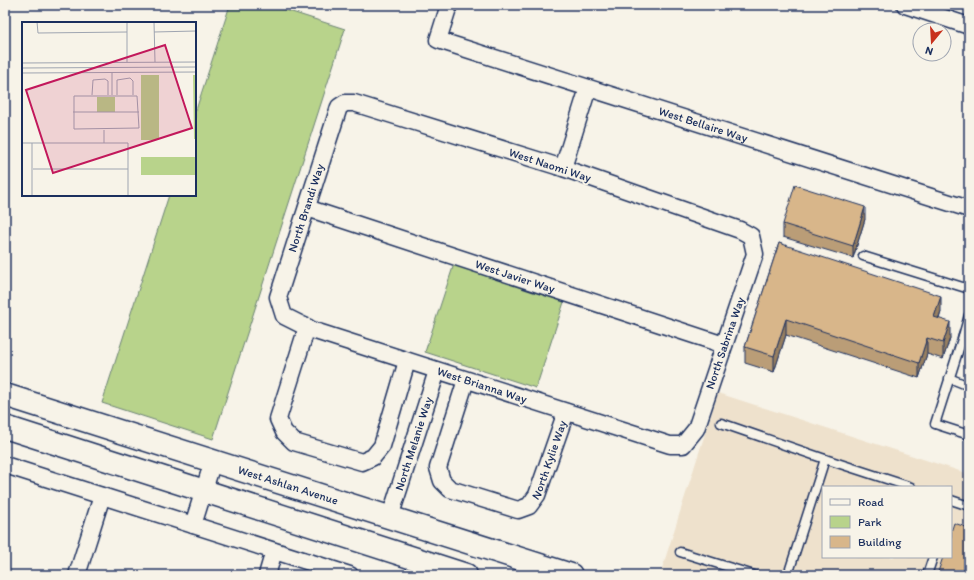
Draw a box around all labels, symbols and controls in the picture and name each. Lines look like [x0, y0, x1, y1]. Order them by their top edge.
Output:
inset map [22, 22, 196, 196]
north arrow [912, 22, 952, 62]
text: N [924, 44, 935, 58]
street label: West Bellaire Way [657, 104, 750, 145]
street label: West Naomi Way [507, 145, 593, 185]
street label: North Brandi Way [285, 162, 327, 254]
street label: West Javier Way [473, 257, 557, 296]
street label: North Sabrina Way [703, 295, 747, 391]
street label: West Brianna Way [435, 364, 529, 406]
street label: North Melanie Way [392, 395, 435, 492]
street label: North Kylie Way [529, 418, 570, 502]
street label: West Ashlan Avenue [236, 463, 340, 508]
legend [822, 486, 952, 558]
text: Road [858, 495, 884, 509]
text: Park [858, 515, 882, 529]
text: Building [858, 535, 902, 549]

